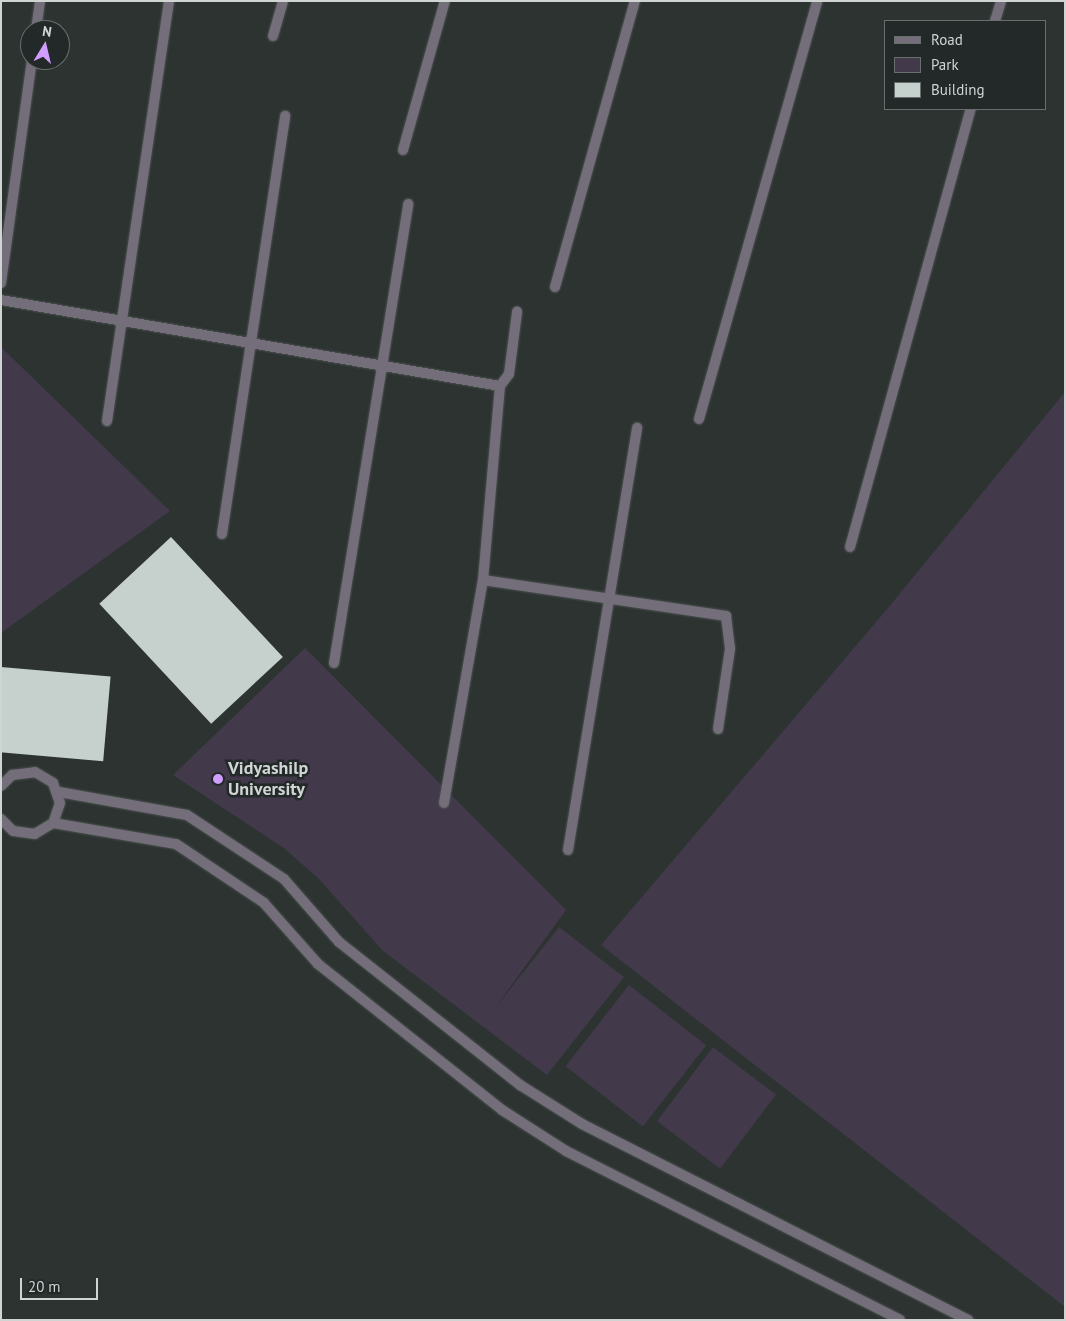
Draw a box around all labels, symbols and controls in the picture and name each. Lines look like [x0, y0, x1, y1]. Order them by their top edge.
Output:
north arrow [20, 20, 70, 70]
legend [884, 20, 1046, 110]
text: N [41, 22, 53, 41]
text: Road [931, 30, 963, 49]
text: Park [931, 55, 959, 74]
text: Building [931, 80, 985, 99]
place label: Vidyashilp University [228, 758, 308, 801]
marker: Vidyashilp University [212, 773, 224, 785]
scale bar [22, 1268, 100, 1300]
text: 20 m [28, 1277, 61, 1296]

